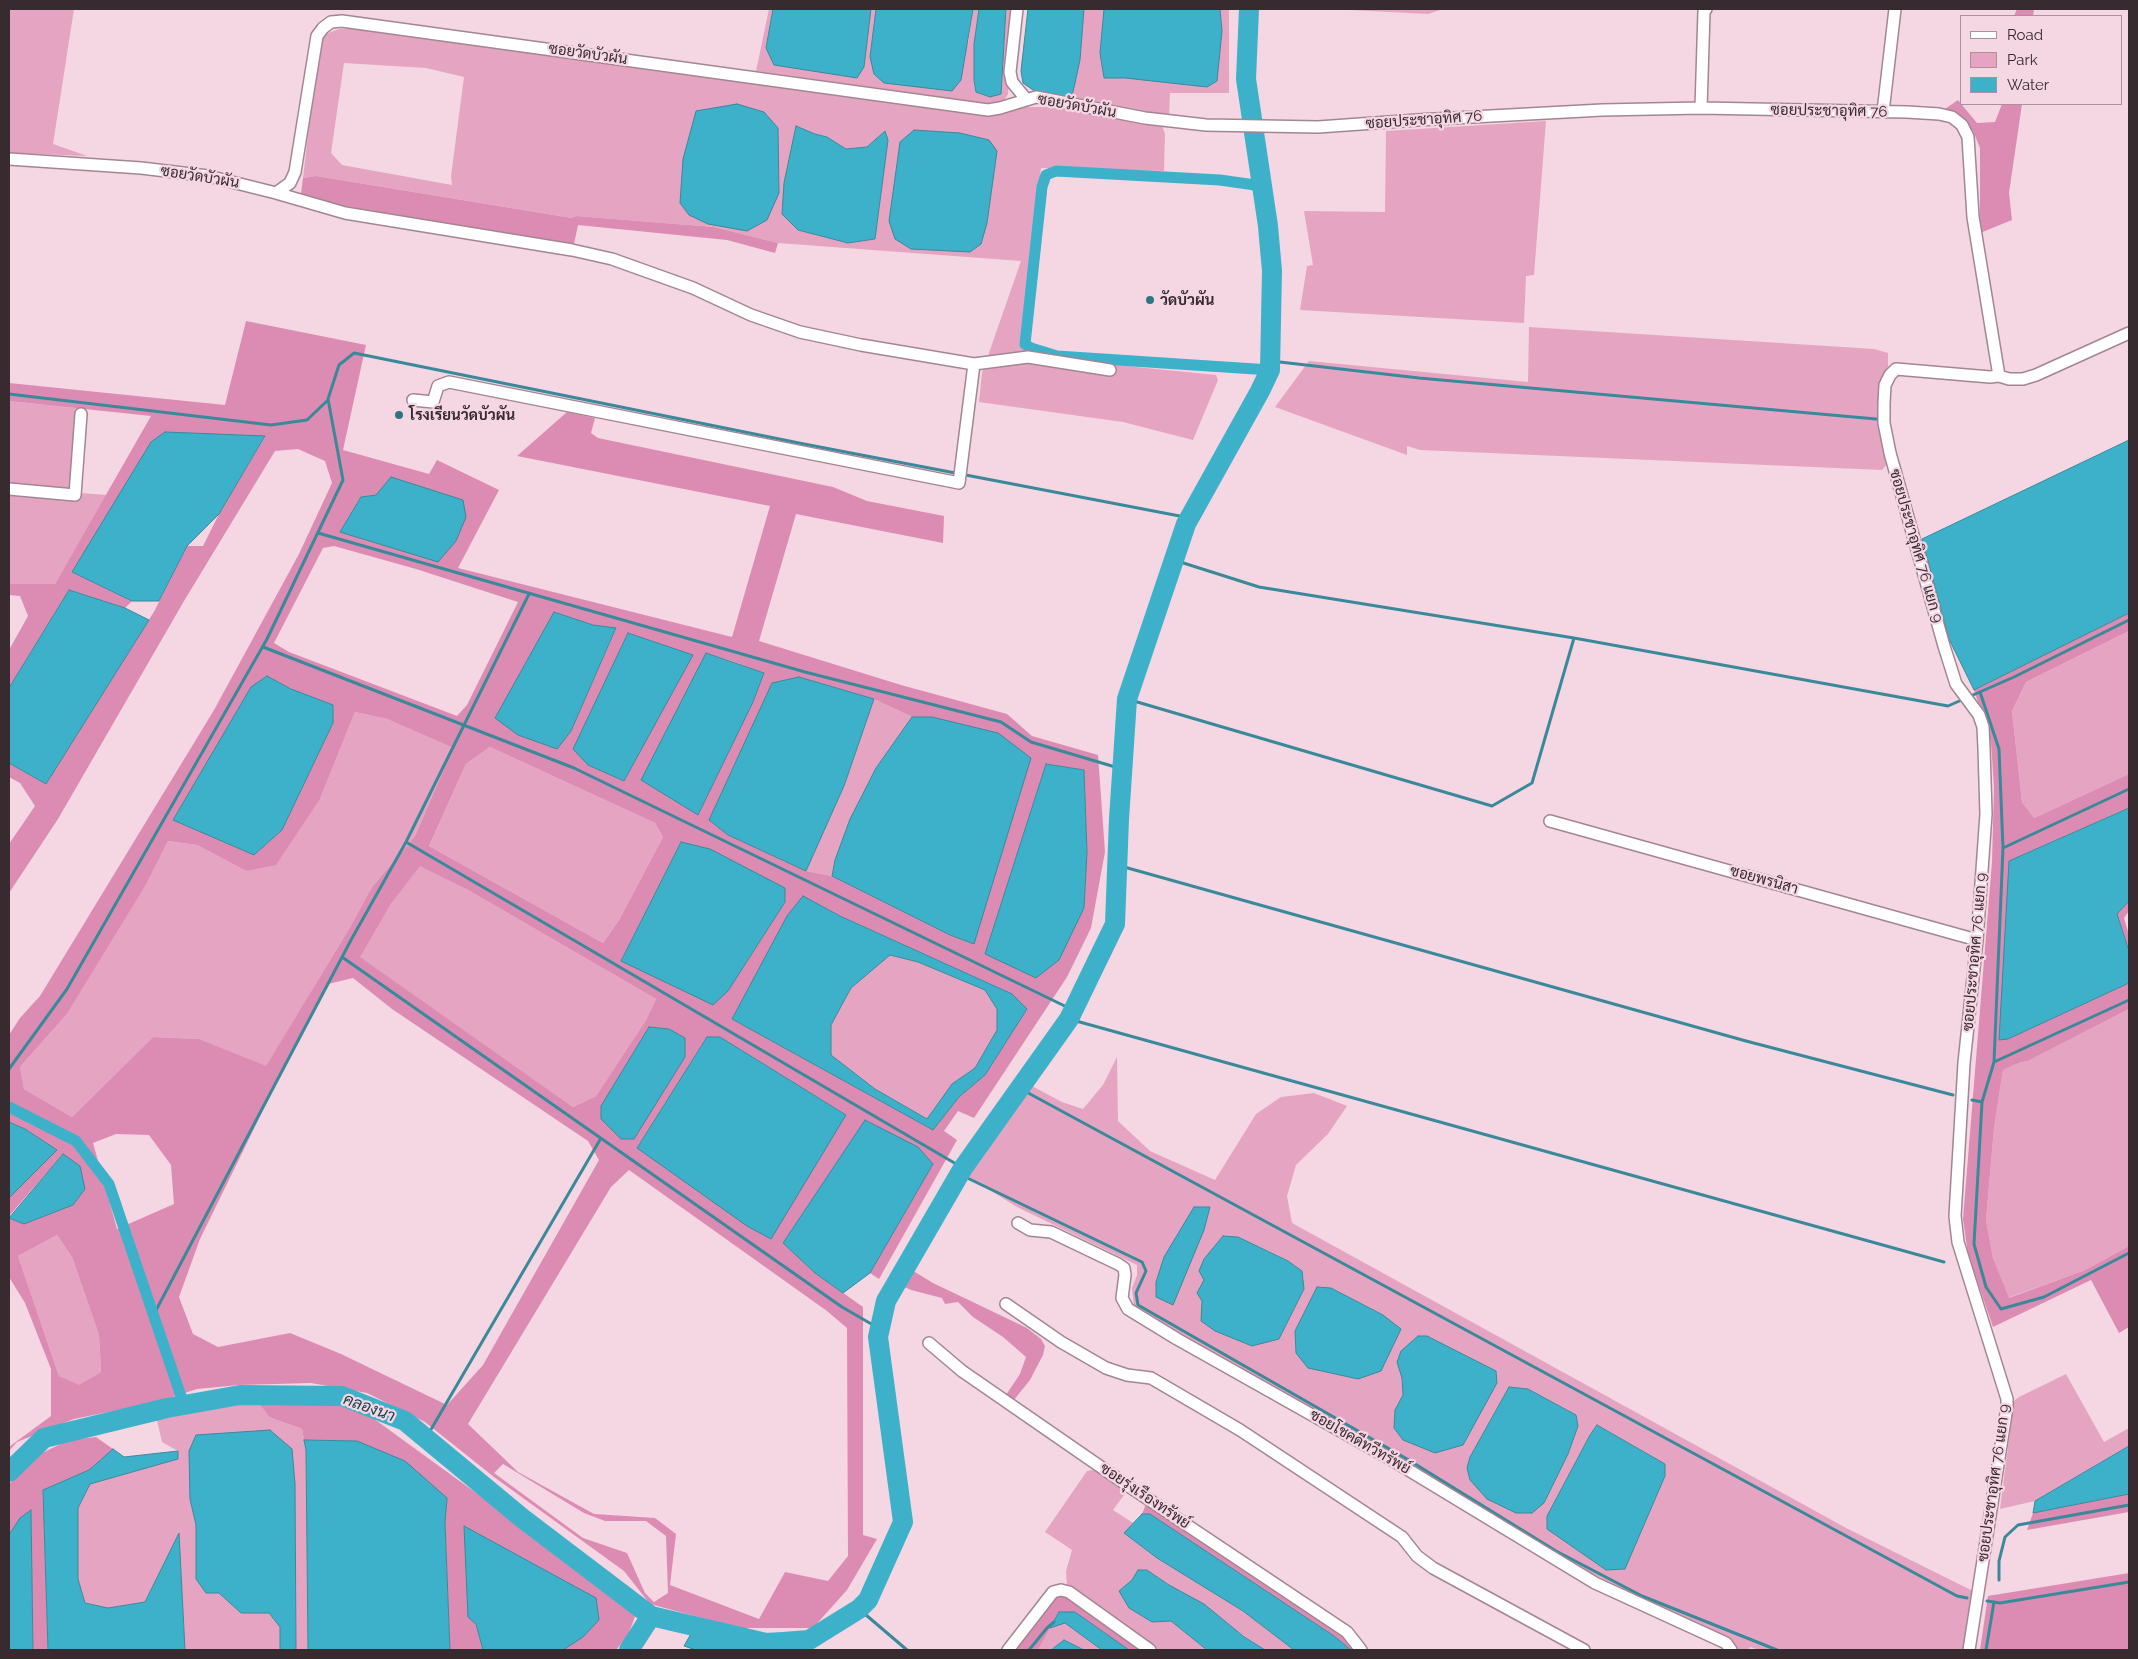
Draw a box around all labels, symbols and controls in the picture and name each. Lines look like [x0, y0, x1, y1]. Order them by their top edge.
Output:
legend [1960, 15, 2123, 105]
text: Road [2007, 26, 2043, 44]
street label: ซอยวัดบัวผัน [547, 40, 629, 68]
text: Park [2007, 51, 2038, 69]
text: Water [2007, 76, 2049, 94]
street label: ซอยวัดบัวผัน [1036, 90, 1118, 122]
street label: ซอยประชาอุทิศ 76 [1771, 101, 1887, 121]
street label: ซอยประชาอุทิศ 76 [1365, 107, 1483, 133]
street label: ซอยวัดบัวผัน [159, 162, 241, 192]
place label: วัดบัวผัน [1160, 291, 1215, 309]
marker: วัดบัวผัน [1144, 294, 1156, 306]
place label: โรงเรียนวัดบัวผัน [409, 406, 515, 424]
marker: โรงเรียนวัดบัวผัน [393, 409, 405, 421]
street label: ซอยประชาอุทิศ 76 แยก 9 [1885, 467, 1947, 625]
street label: ซอยพรนิสา [1728, 862, 1800, 898]
street label: ซอยประชาอุทิศ 76 แยก 9 [1959, 872, 1991, 1032]
water label: คลองนา [341, 1390, 397, 1426]
street label: ซอยประชาอุทิศ 76 แยก 9 [1974, 1403, 2014, 1563]
street label: ซอยโชคดีทวีทรัพย์ [1306, 1406, 1414, 1478]
street label: ซอยรุ่งเรืองทรัพย์ [1097, 1459, 1193, 1533]

